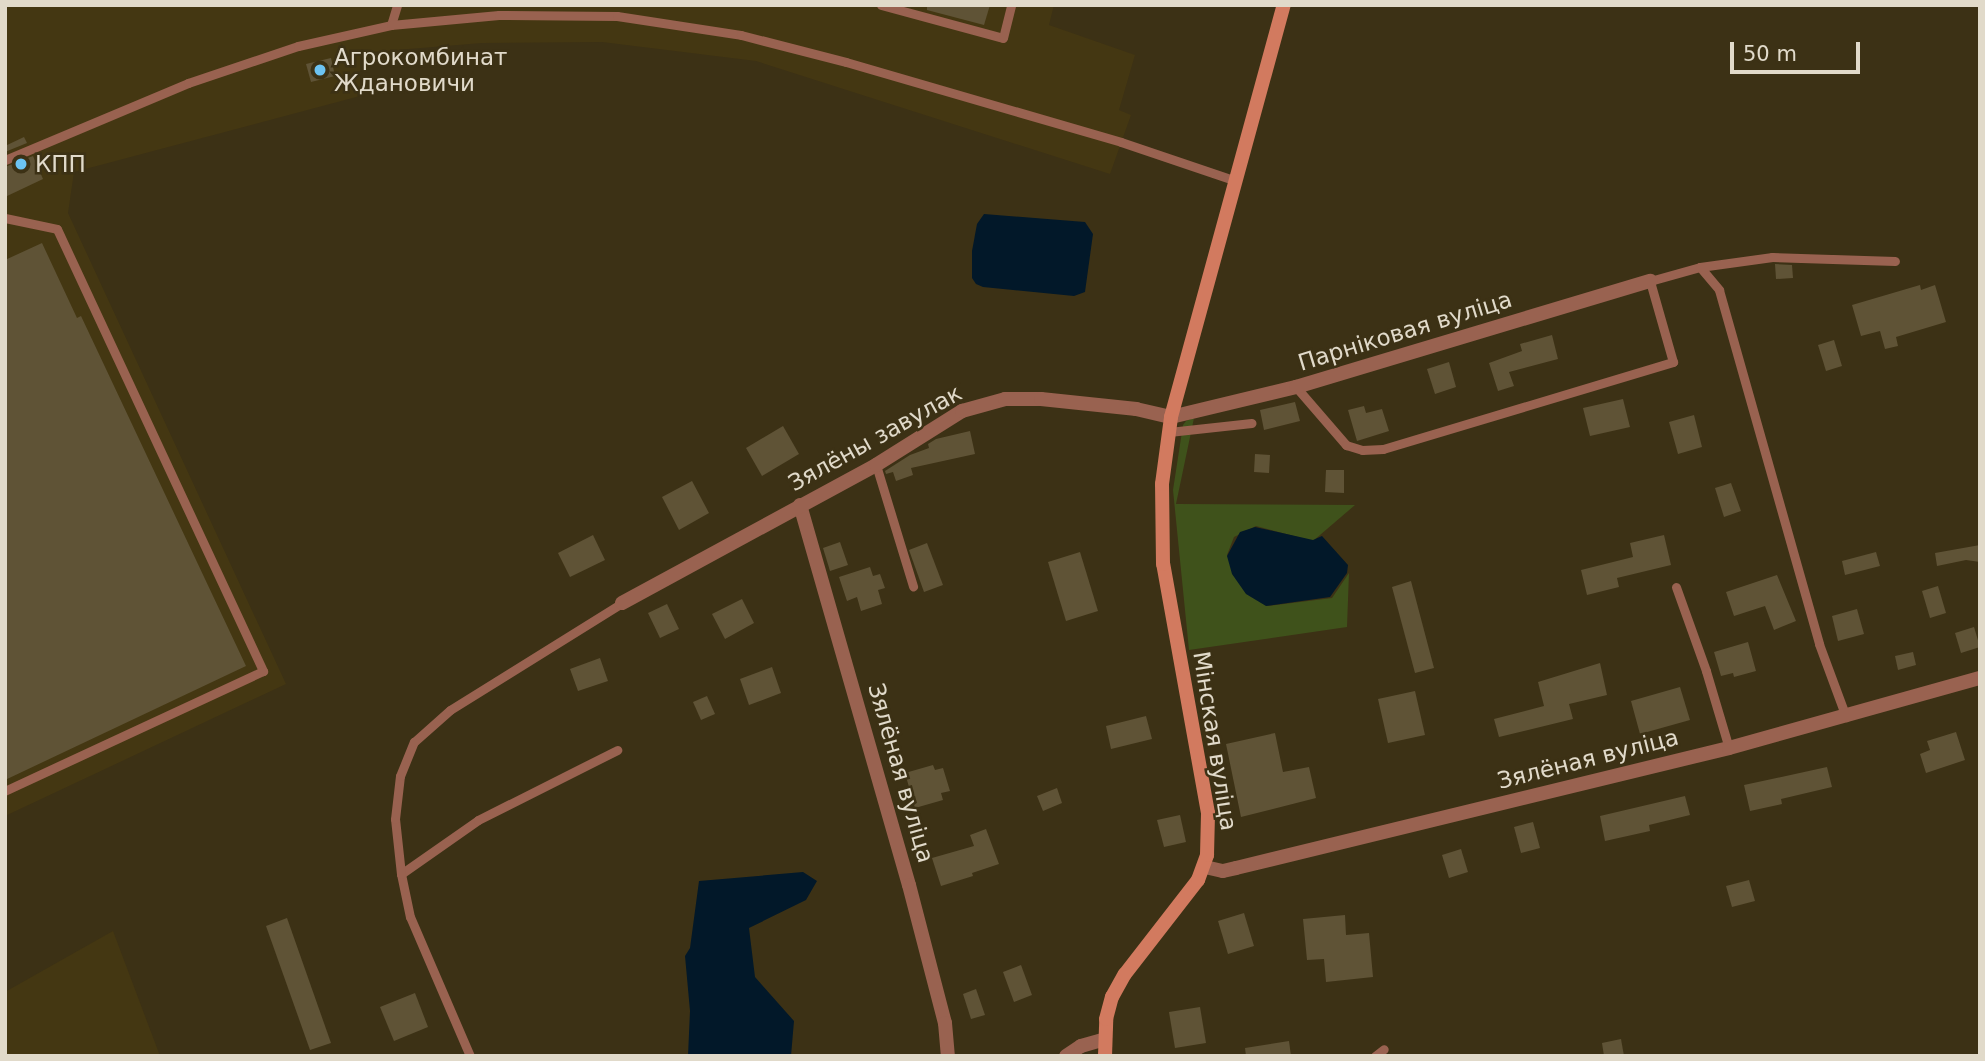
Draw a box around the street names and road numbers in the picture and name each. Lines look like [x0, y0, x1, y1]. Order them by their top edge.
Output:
street label: Парніковая вуліца [1295, 285, 1515, 377]
street label: Зялёны завулак [783, 379, 967, 497]
street label: Мінская вуліца [1187, 649, 1243, 833]
street label: Зялёная вуліца [862, 680, 940, 866]
street label: Зялёная вуліца [1495, 723, 1681, 795]

